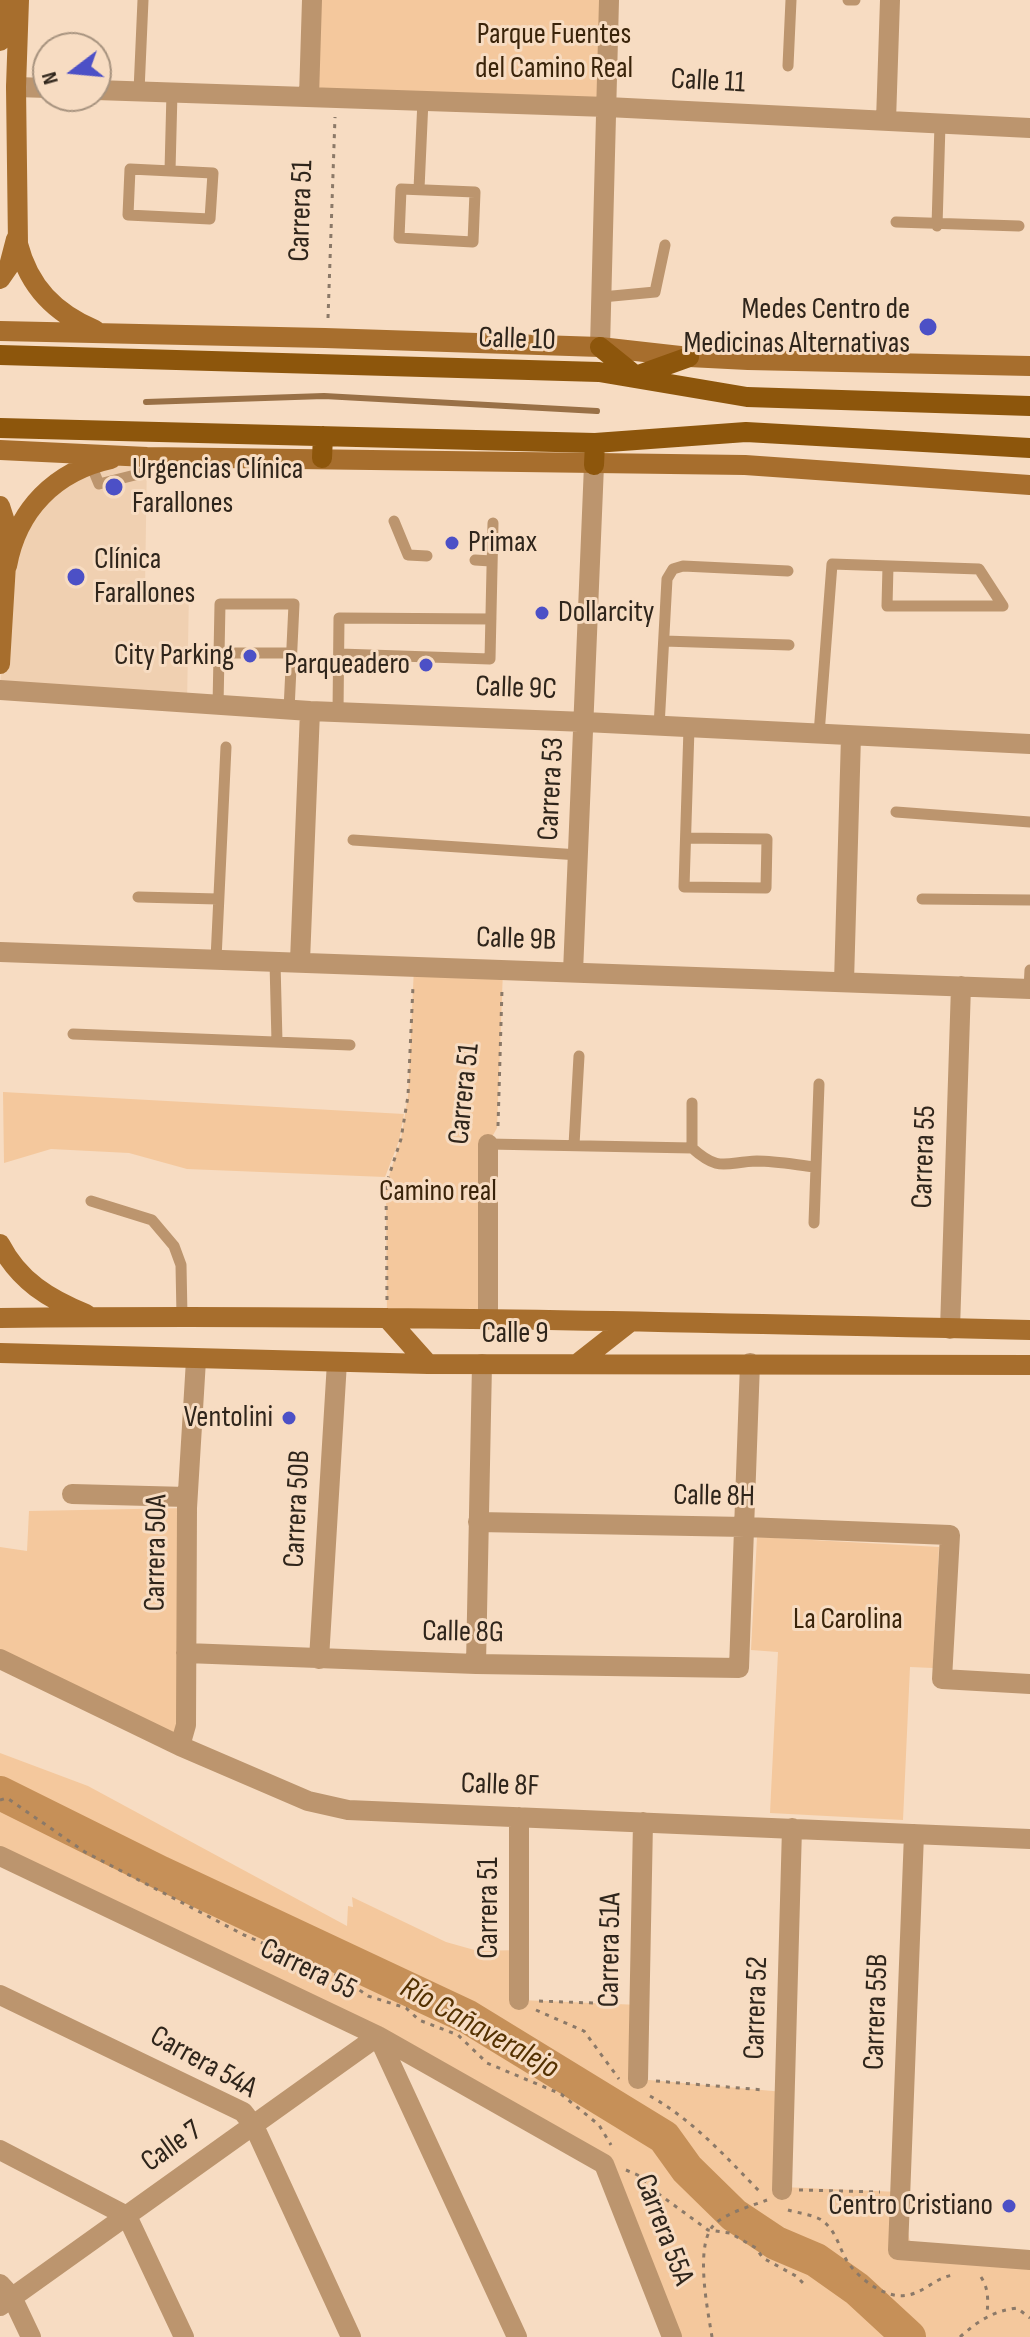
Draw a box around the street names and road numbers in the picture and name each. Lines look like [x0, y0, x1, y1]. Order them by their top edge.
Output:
street label: Calle 11 [670, 62, 746, 102]
street label: Carrera 51 [282, 160, 322, 262]
street label: Calle 10 [478, 321, 556, 359]
street label: Calle 9C [475, 670, 557, 708]
street label: Carrera 53 [531, 736, 573, 842]
street label: Calle 9B [475, 921, 557, 959]
street label: Carrera 51 [442, 1042, 488, 1146]
street label: Carrera 55 [905, 1105, 945, 1209]
street label: Calle 9 [482, 1316, 548, 1352]
street label: Carrera 50B [277, 1449, 319, 1569]
street label: Calle 8H [673, 1478, 755, 1516]
street label: Carrera 50A [138, 1494, 176, 1612]
street label: Calle 8G [422, 1614, 504, 1652]
street label: Calle 8F [460, 1767, 540, 1805]
street label: Carrera 51 [471, 1857, 507, 1959]
street label: Carrera 51A [592, 1892, 630, 2008]
street label: Carrera 55 [254, 1931, 362, 2009]
street label: Carrera 55B [857, 1953, 897, 2071]
street label: Carrera 52 [737, 1956, 777, 2060]
street label: Carrera 54A [143, 2019, 263, 2107]
street label: Calle 7 [135, 2113, 209, 2181]
street label: Carrera 55A [625, 2170, 701, 2290]

